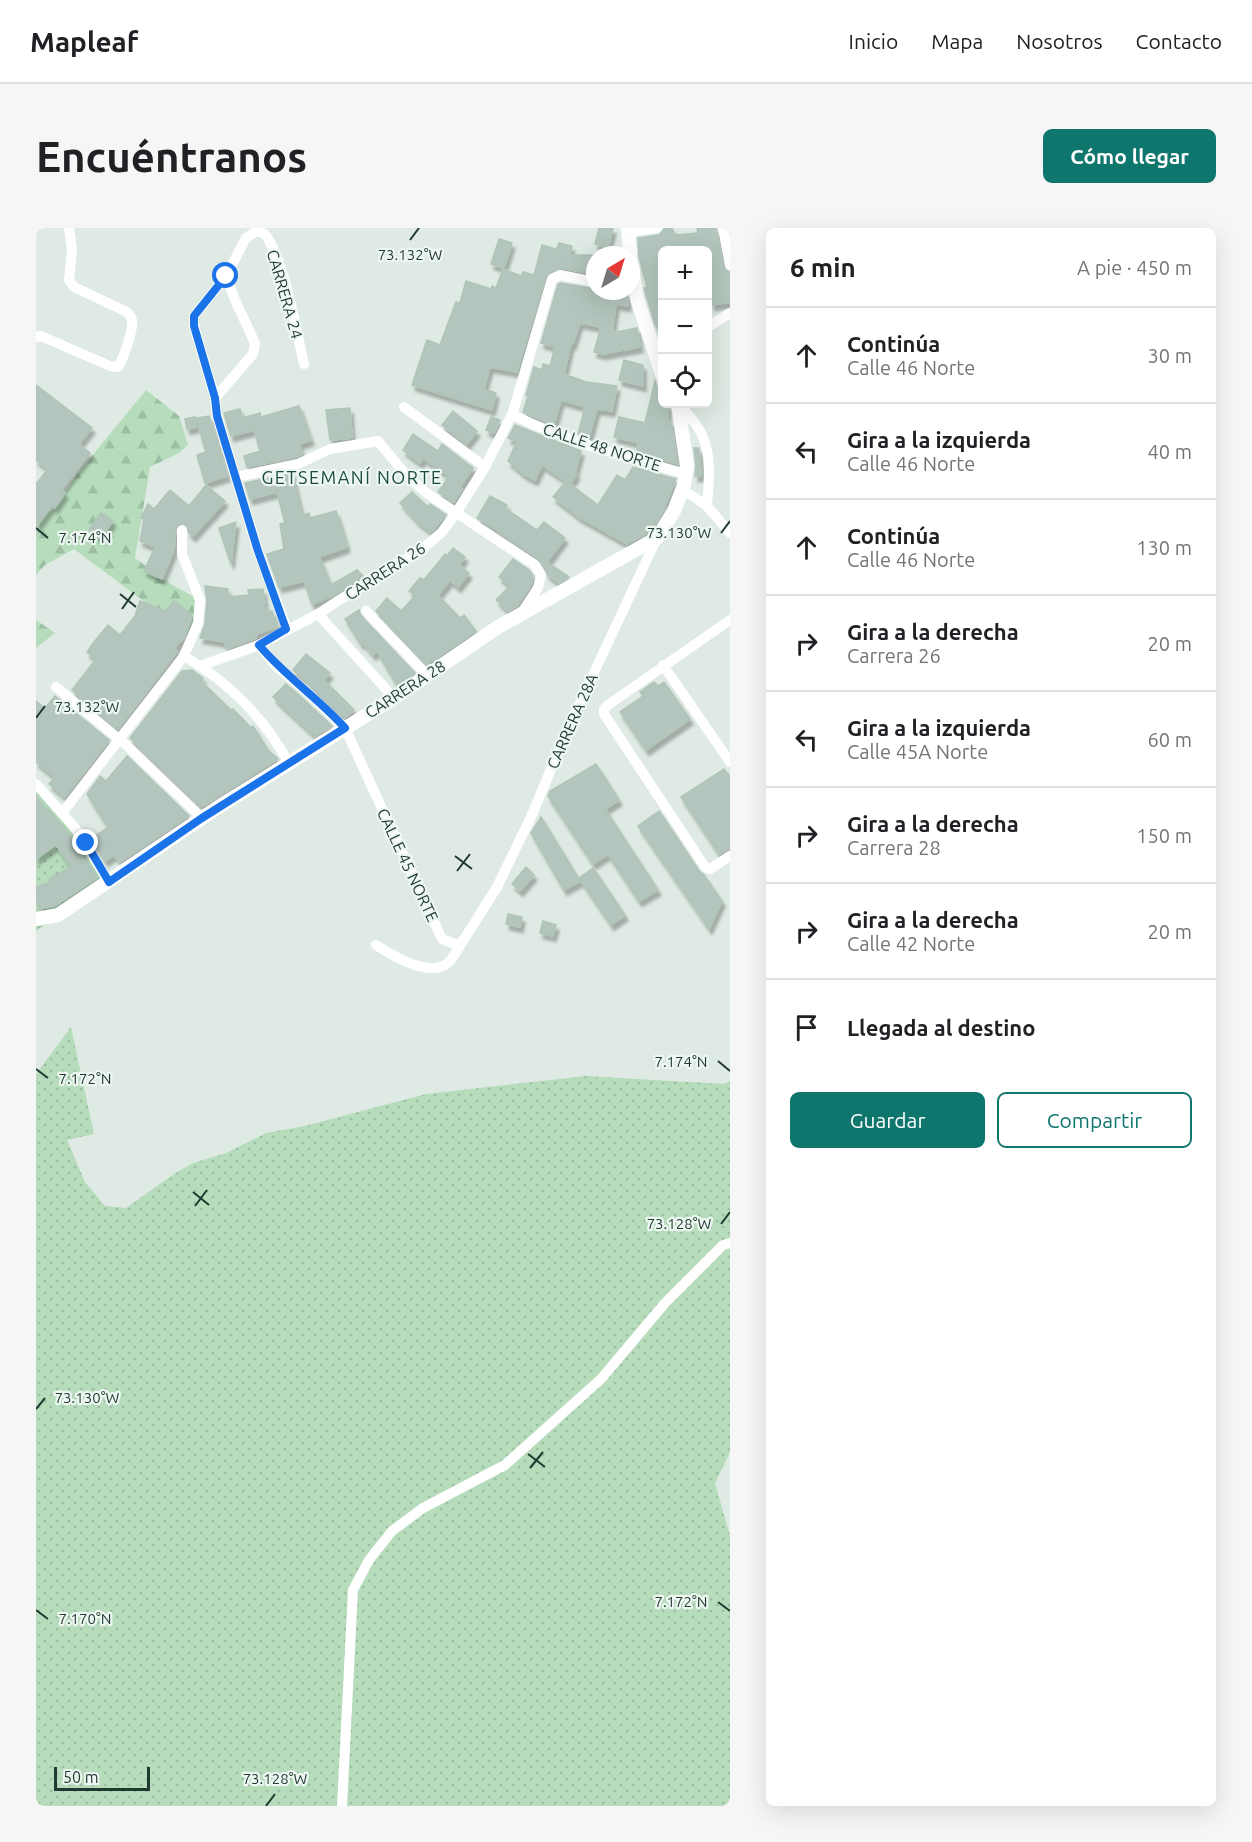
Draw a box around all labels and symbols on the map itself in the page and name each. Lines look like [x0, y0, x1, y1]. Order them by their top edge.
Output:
text: 73.132°W [378, 246, 442, 263]
north arrow [586, 246, 640, 300]
street label: CARRERA 24 [264, 247, 306, 341]
route start [212, 262, 238, 288]
street label: CALLE 48 NORTE [541, 419, 663, 475]
district label: GETSEMANÍ NORTE [261, 466, 443, 487]
text: 73.130°W [647, 524, 711, 541]
text: 7.174°N [58, 529, 112, 546]
street label: CARRERA 26 [341, 538, 429, 604]
street label: CARRERA 28 [361, 656, 449, 722]
street label: CARRERA 28A [543, 670, 601, 771]
text: 73.132°W [55, 698, 119, 715]
street label: CALLE 45 NORTE [374, 806, 442, 925]
route end [72, 829, 98, 855]
text: 7.174°N [654, 1053, 708, 1070]
text: 7.172°N [58, 1070, 112, 1087]
text: 73.128°W [647, 1215, 711, 1232]
text: 73.130°W [55, 1389, 119, 1406]
text: 7.172°N [654, 1593, 708, 1610]
text: 7.170°N [58, 1610, 112, 1627]
scale bar [54, 1764, 150, 1792]
text: 73.128°W [243, 1770, 307, 1787]

